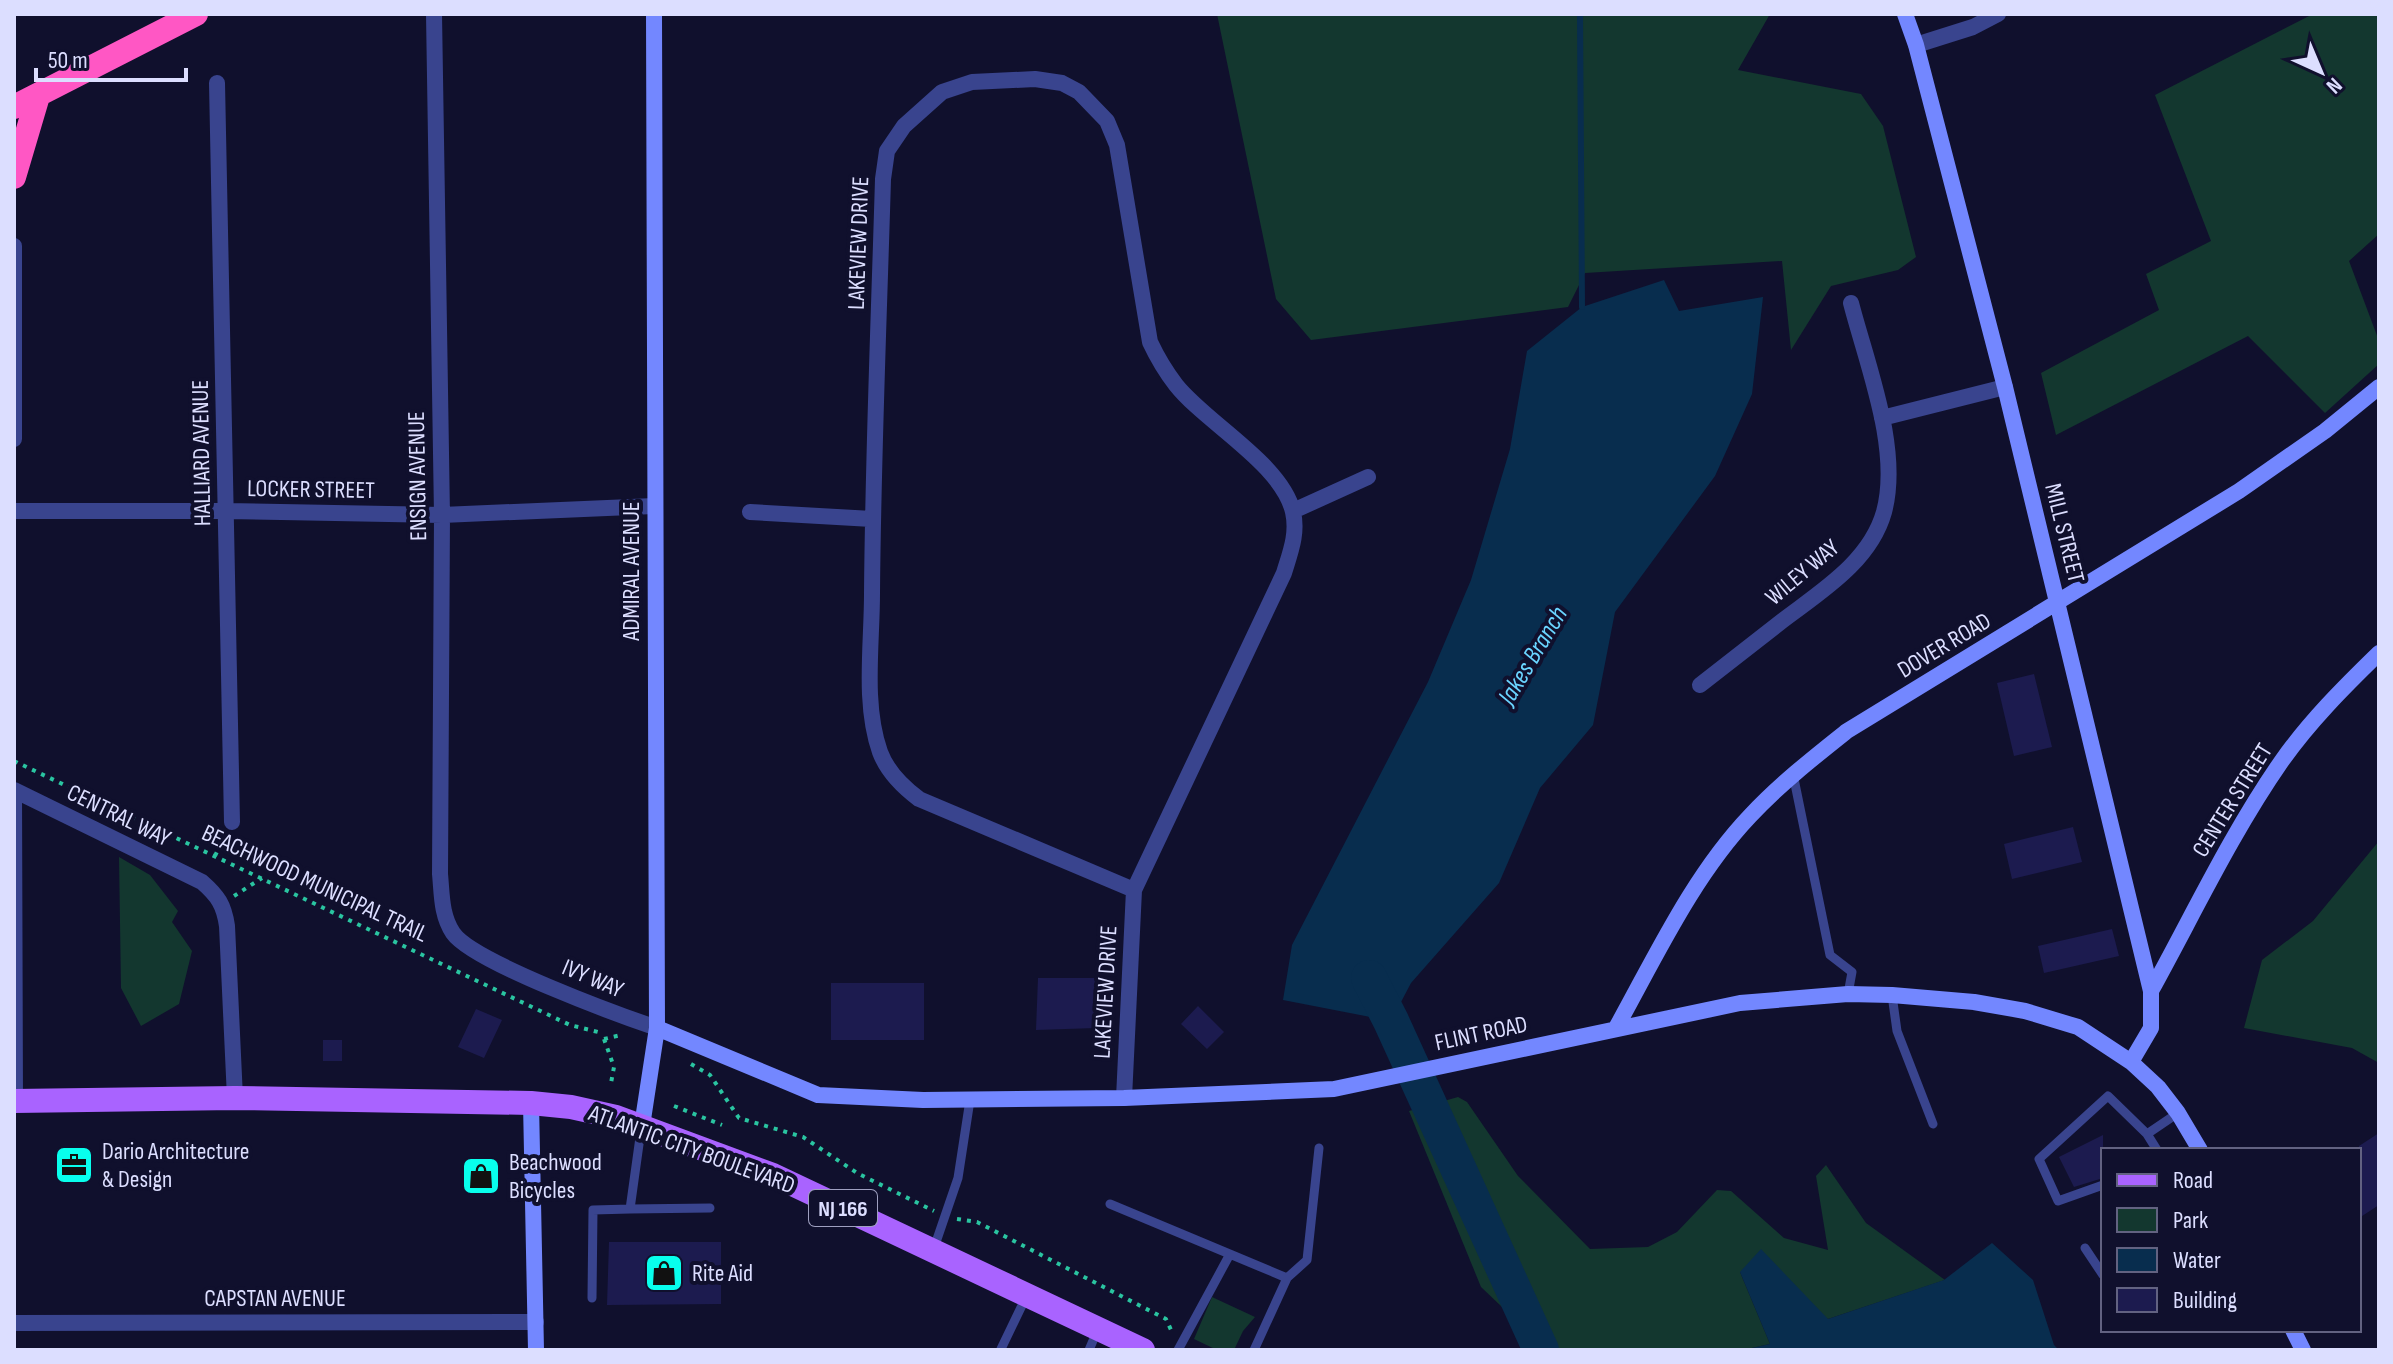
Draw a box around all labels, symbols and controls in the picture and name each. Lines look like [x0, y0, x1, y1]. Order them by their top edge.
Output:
scale bar [36, 32, 186, 82]
north arrow [2281, 32, 2361, 112]
text: 50 m [48, 46, 88, 75]
text: N [2320, 72, 2347, 99]
street label: LAKEVIEW DRIVE [842, 176, 875, 310]
street label: HALLIARD AVENUE [186, 380, 217, 526]
street label: ENSIGN AVENUE [402, 411, 433, 541]
street label: LOCKER STREET [247, 474, 375, 505]
street label: MILL STREET [2038, 481, 2091, 586]
street label: ADMIRAL AVENUE [617, 501, 646, 642]
street label: WILEY WAY [1760, 533, 1845, 612]
water label: Jakes Branch [1491, 601, 1575, 712]
street label: DOVER ROAD [1892, 606, 1996, 685]
street label: CENTER STREET [2186, 738, 2279, 863]
street label: CENTRAL WAY [62, 778, 175, 853]
street label: BEACHWOOD MUNICIPAL TRAIL [197, 818, 432, 949]
street label: LAKEVIEW DRIVE [1088, 925, 1123, 1059]
street label: IVY WAY [558, 953, 628, 1004]
street label: FLINT ROAD [1432, 1010, 1530, 1057]
street label: ATLANTIC CITY BOULEVARD [584, 1098, 799, 1200]
place label: Dario Architecture & Design [102, 1137, 249, 1194]
office icon: Dario Architecture & Design [53, 1144, 95, 1186]
place label: Beachwood Bicycles [509, 1148, 602, 1205]
legend [2101, 1148, 2361, 1332]
shop icon: Beachwood Bicycles [460, 1155, 502, 1197]
text: Road [2173, 1166, 2213, 1195]
road number: NJ 166 [809, 1190, 877, 1226]
text: Park [2173, 1206, 2208, 1235]
text: Water [2173, 1246, 2221, 1275]
shop icon: Rite Aid [643, 1252, 685, 1294]
place label: Rite Aid [692, 1259, 753, 1288]
street label: CAPSTAN AVENUE [204, 1284, 346, 1313]
text: Building [2173, 1286, 2237, 1315]

